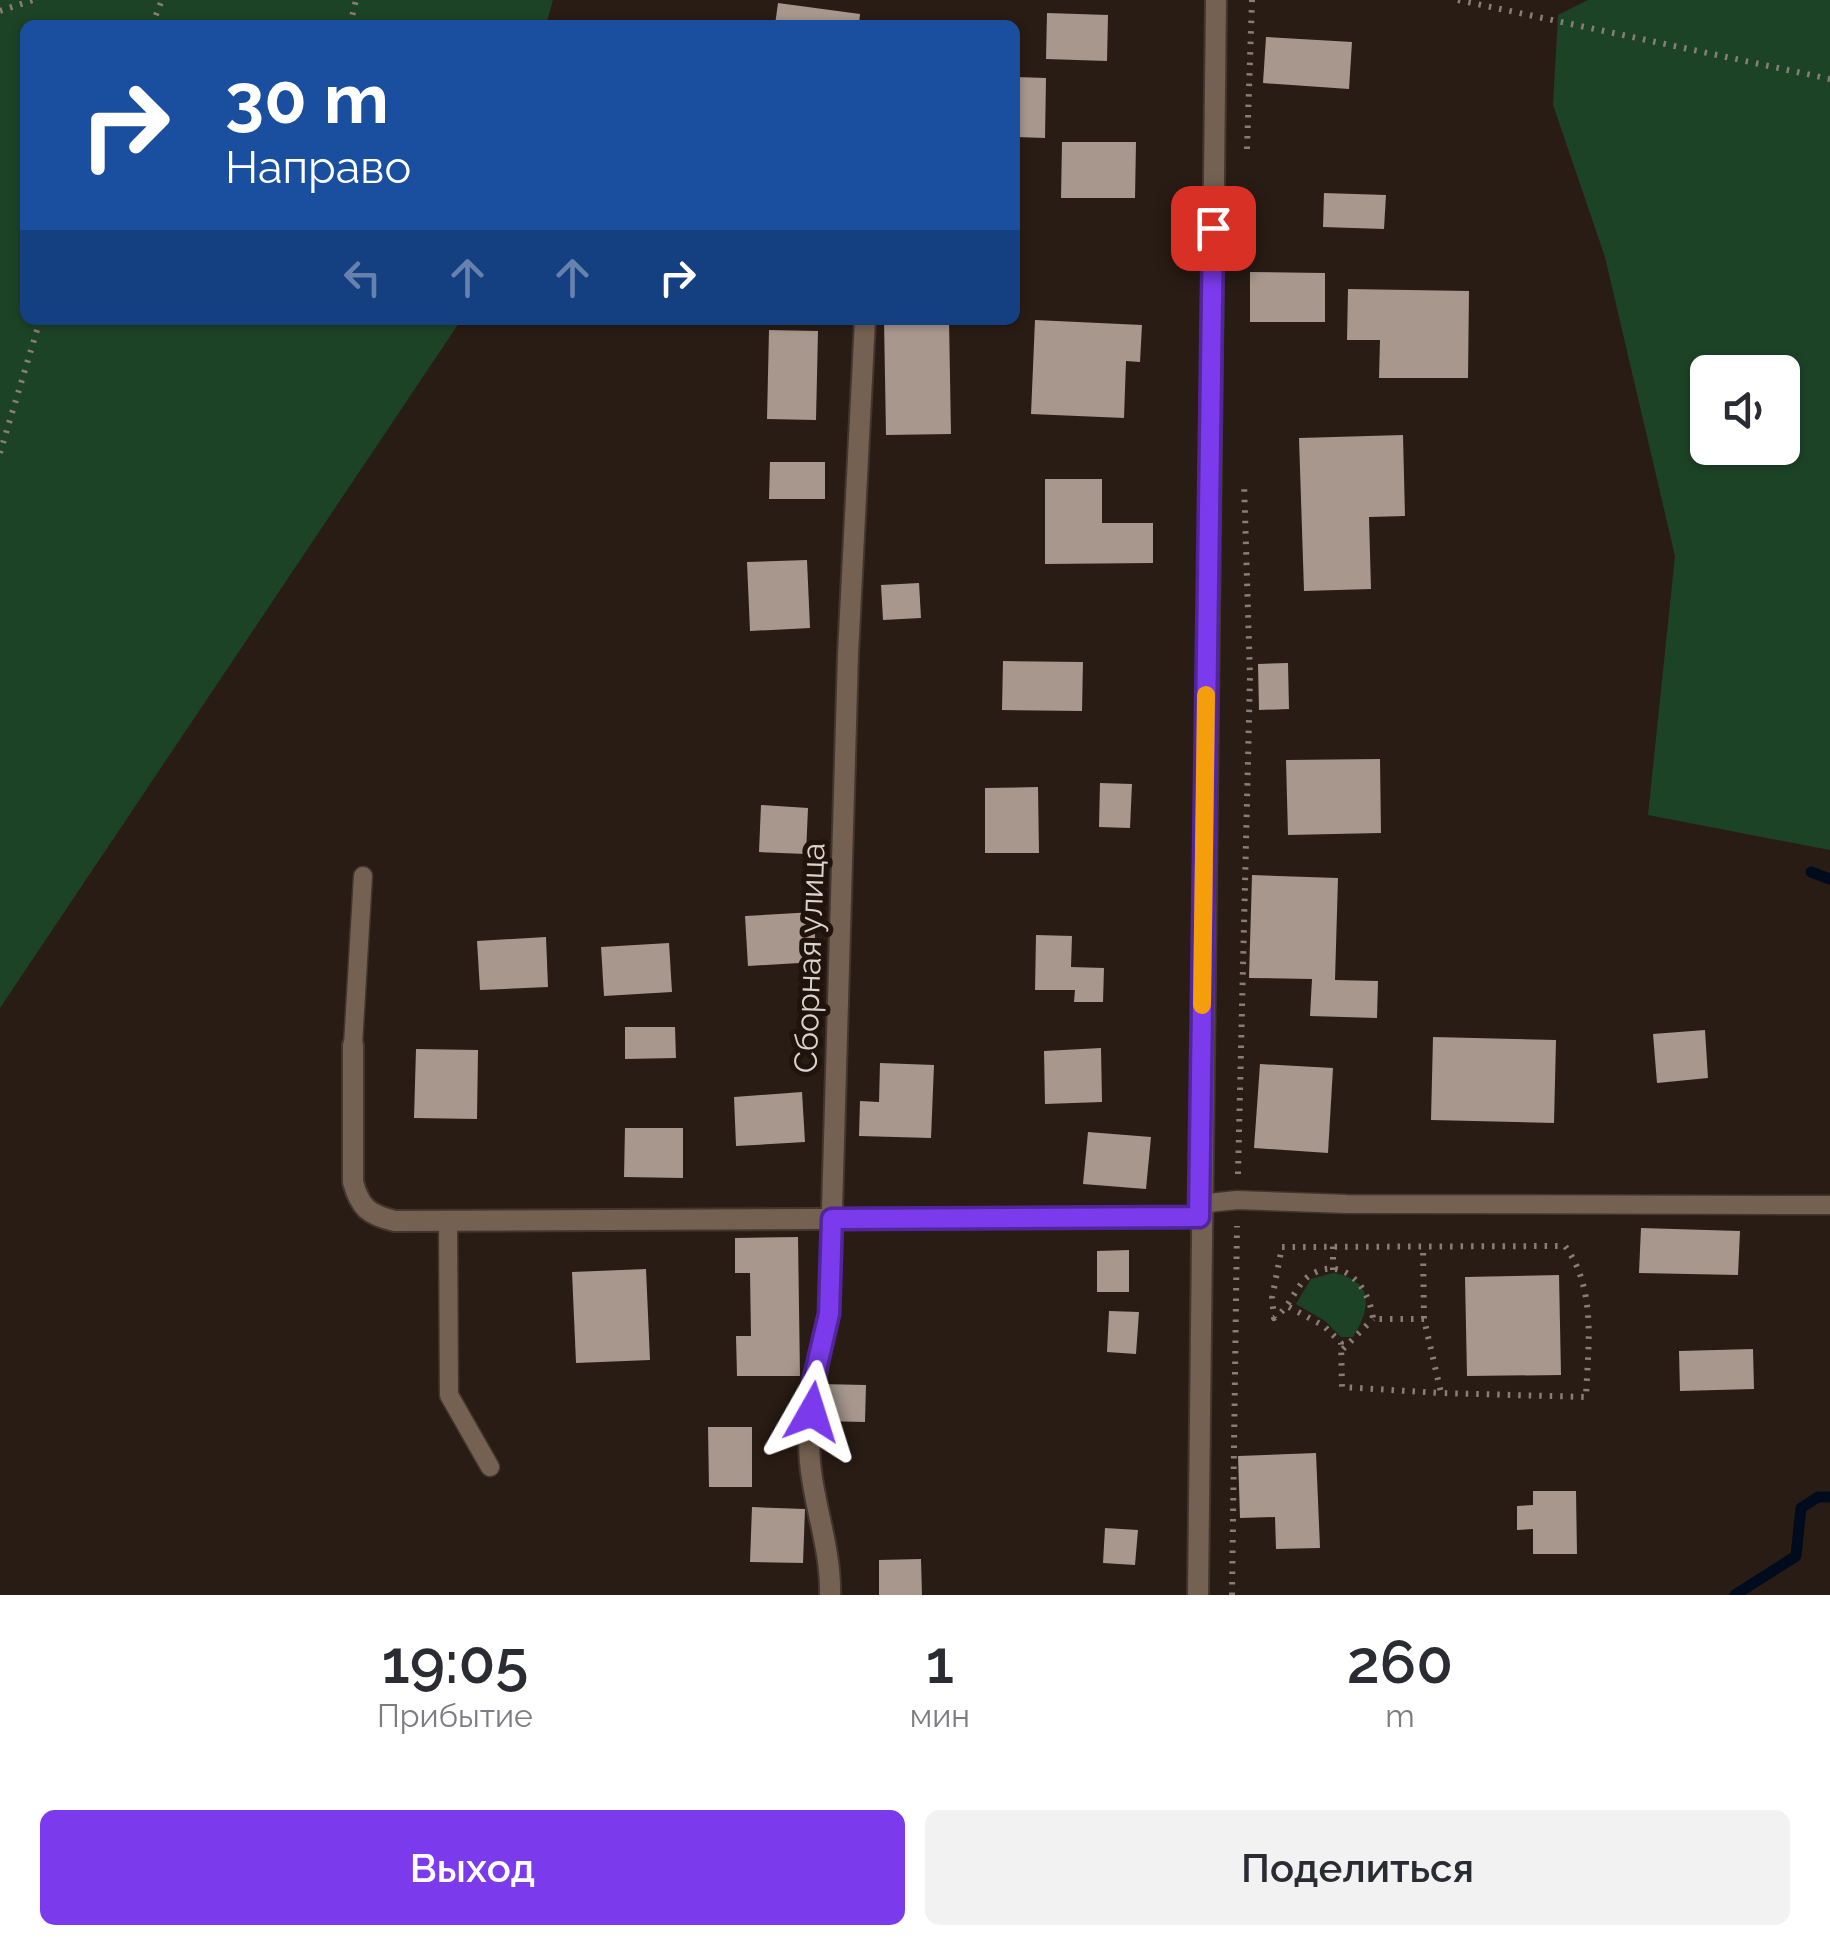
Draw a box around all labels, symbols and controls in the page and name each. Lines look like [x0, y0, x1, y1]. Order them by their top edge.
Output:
text: 30 m [225, 57, 389, 139]
icon: right [60, 60, 190, 190]
text: Направо [225, 141, 411, 194]
pin [1171, 186, 1256, 271]
icon: arrive [1186, 201, 1241, 256]
icon: left [335, 250, 390, 305]
icon: ahead [440, 250, 495, 305]
icon: ahead [545, 250, 600, 305]
icon: right [650, 250, 705, 305]
map controls [1690, 355, 1800, 465]
button: sound [1690, 355, 1800, 465]
street label: Сборная улица [786, 842, 832, 1074]
position arrow [760, 1360, 864, 1464]
text: 19:05 [381, 1627, 528, 1697]
text: 1 [926, 1627, 954, 1697]
text: 260 [1347, 1627, 1453, 1697]
text: Прибытие [377, 1697, 533, 1734]
text: мин [910, 1697, 970, 1734]
text: m [1385, 1697, 1415, 1734]
button: Выход [40, 1810, 905, 1925]
button: Поделиться [925, 1810, 1790, 1925]

